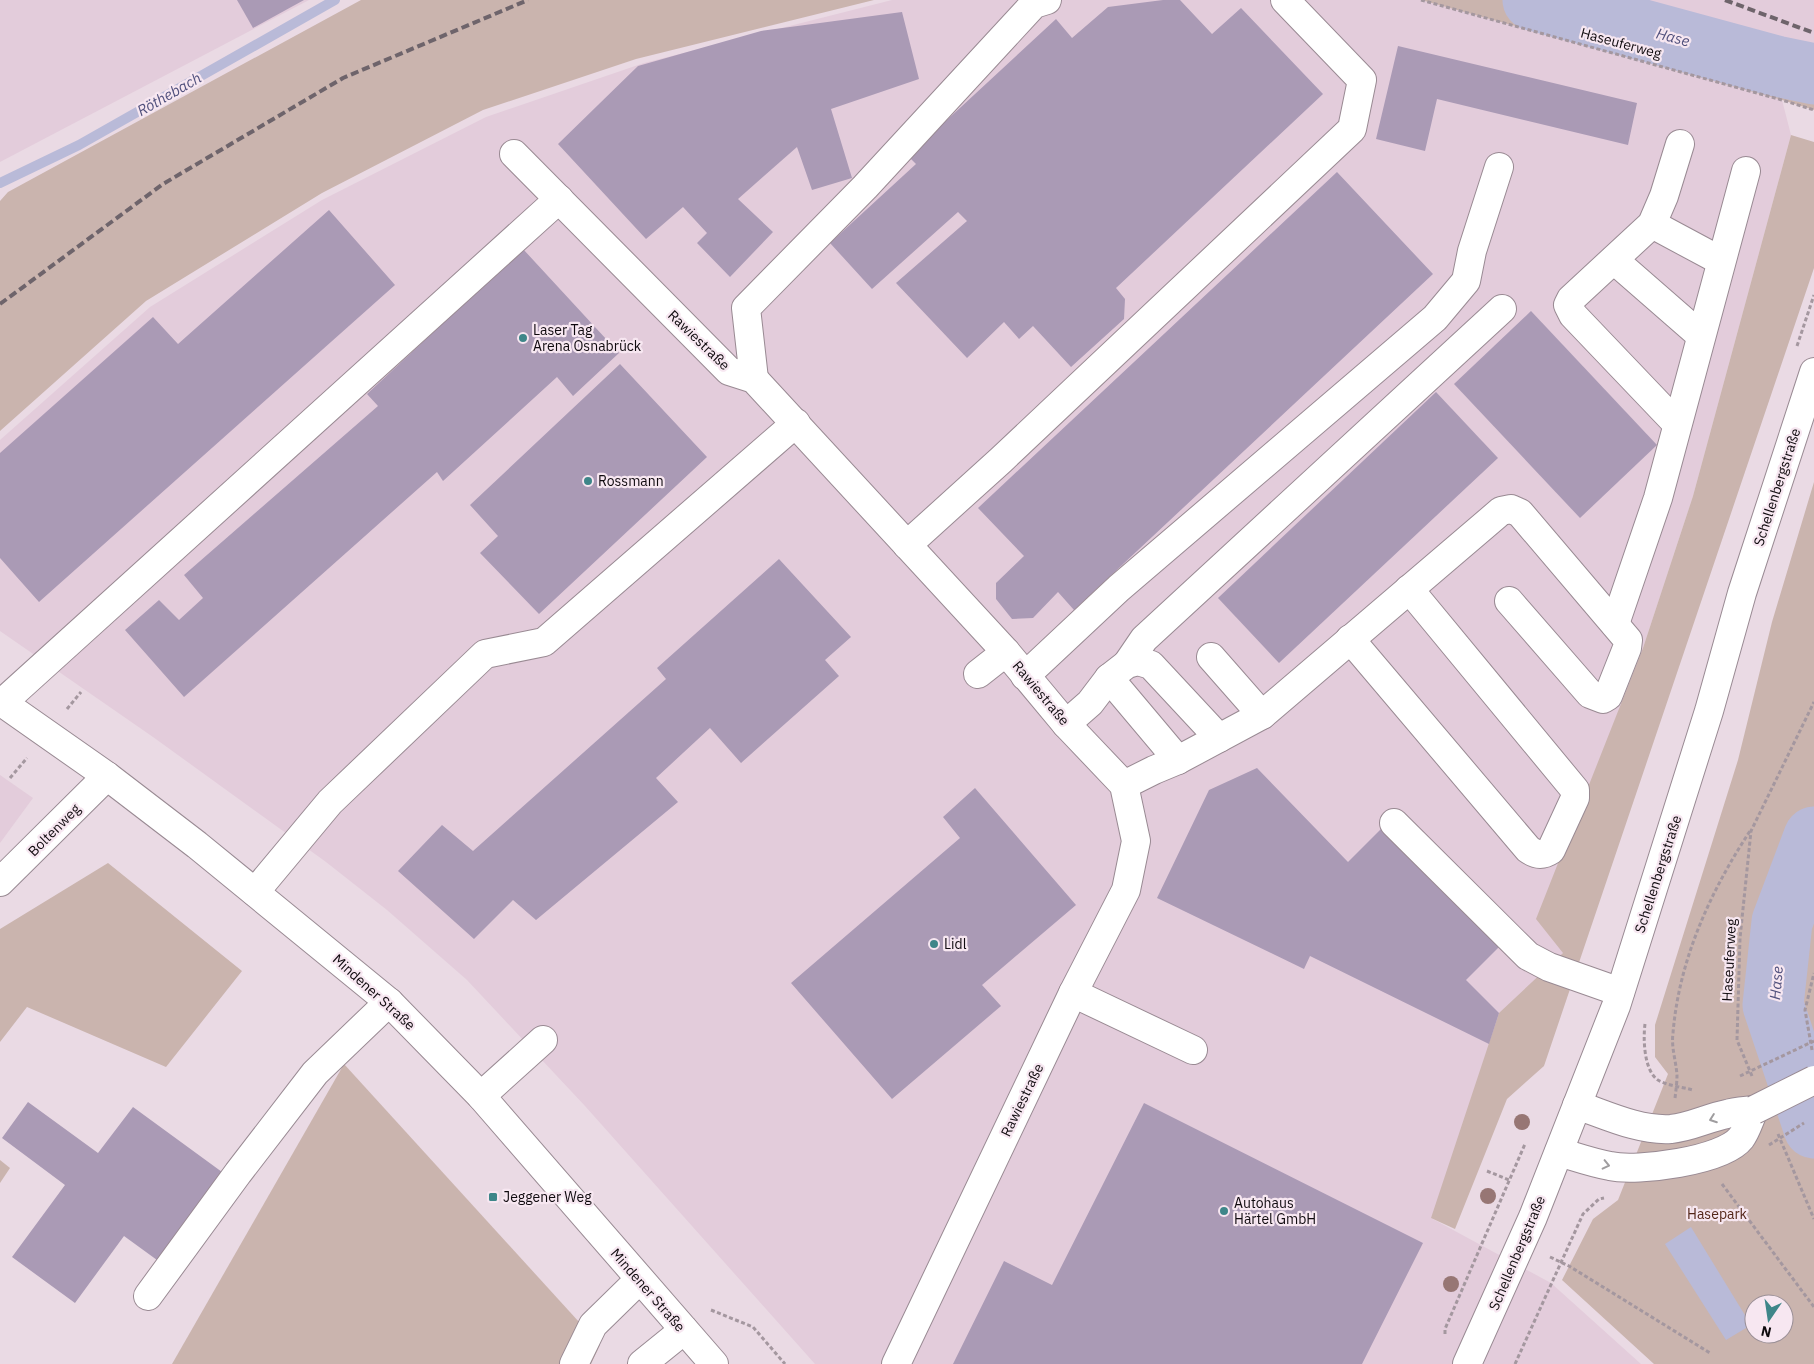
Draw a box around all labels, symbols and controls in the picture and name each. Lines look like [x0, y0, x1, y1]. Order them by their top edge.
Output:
water label: Hase [1654, 23, 1692, 51]
street label: Haseuferweg [1579, 24, 1664, 63]
water label: Röthebach [133, 68, 205, 120]
street label: Rawiestraße [664, 306, 734, 374]
place label: Laser Tag Arena Osnabrück [533, 321, 642, 355]
marker: Laser Tag Arena Osnabrück [517, 332, 529, 344]
street label: Schellenbergstraße [1749, 426, 1805, 548]
place label: Rossmann [598, 472, 664, 490]
marker: Rossmann [582, 475, 594, 487]
street label: Rawiestraße [1009, 657, 1073, 729]
street label: Boltenweg [24, 800, 84, 860]
street label: Schellenbergstraße [1630, 813, 1686, 935]
street label: Haseuferweg [1718, 917, 1740, 1002]
place label: Lidl [944, 935, 967, 953]
marker: Lidl [928, 938, 940, 950]
street label: Mindener Straße [329, 950, 419, 1034]
water label: Hase [1765, 965, 1787, 1001]
street label: Rawiestraße [997, 1060, 1048, 1139]
one-way arrow [1709, 1113, 1717, 1123]
one-way arrow [1601, 1159, 1610, 1170]
place label: Jeggener Weg [503, 1188, 592, 1206]
marker: Jeggener Weg [487, 1191, 499, 1203]
street label: Schellenbergstraße [1485, 1193, 1549, 1313]
place label: Autohaus Härtel GmbH [1234, 1194, 1316, 1228]
marker: Autohaus Härtel GmbH [1218, 1205, 1230, 1217]
park label: Hasepark [1687, 1205, 1748, 1223]
street label: Mindener Straße [607, 1244, 689, 1336]
north arrow [1744, 1294, 1794, 1344]
text: N [1759, 1322, 1773, 1342]

